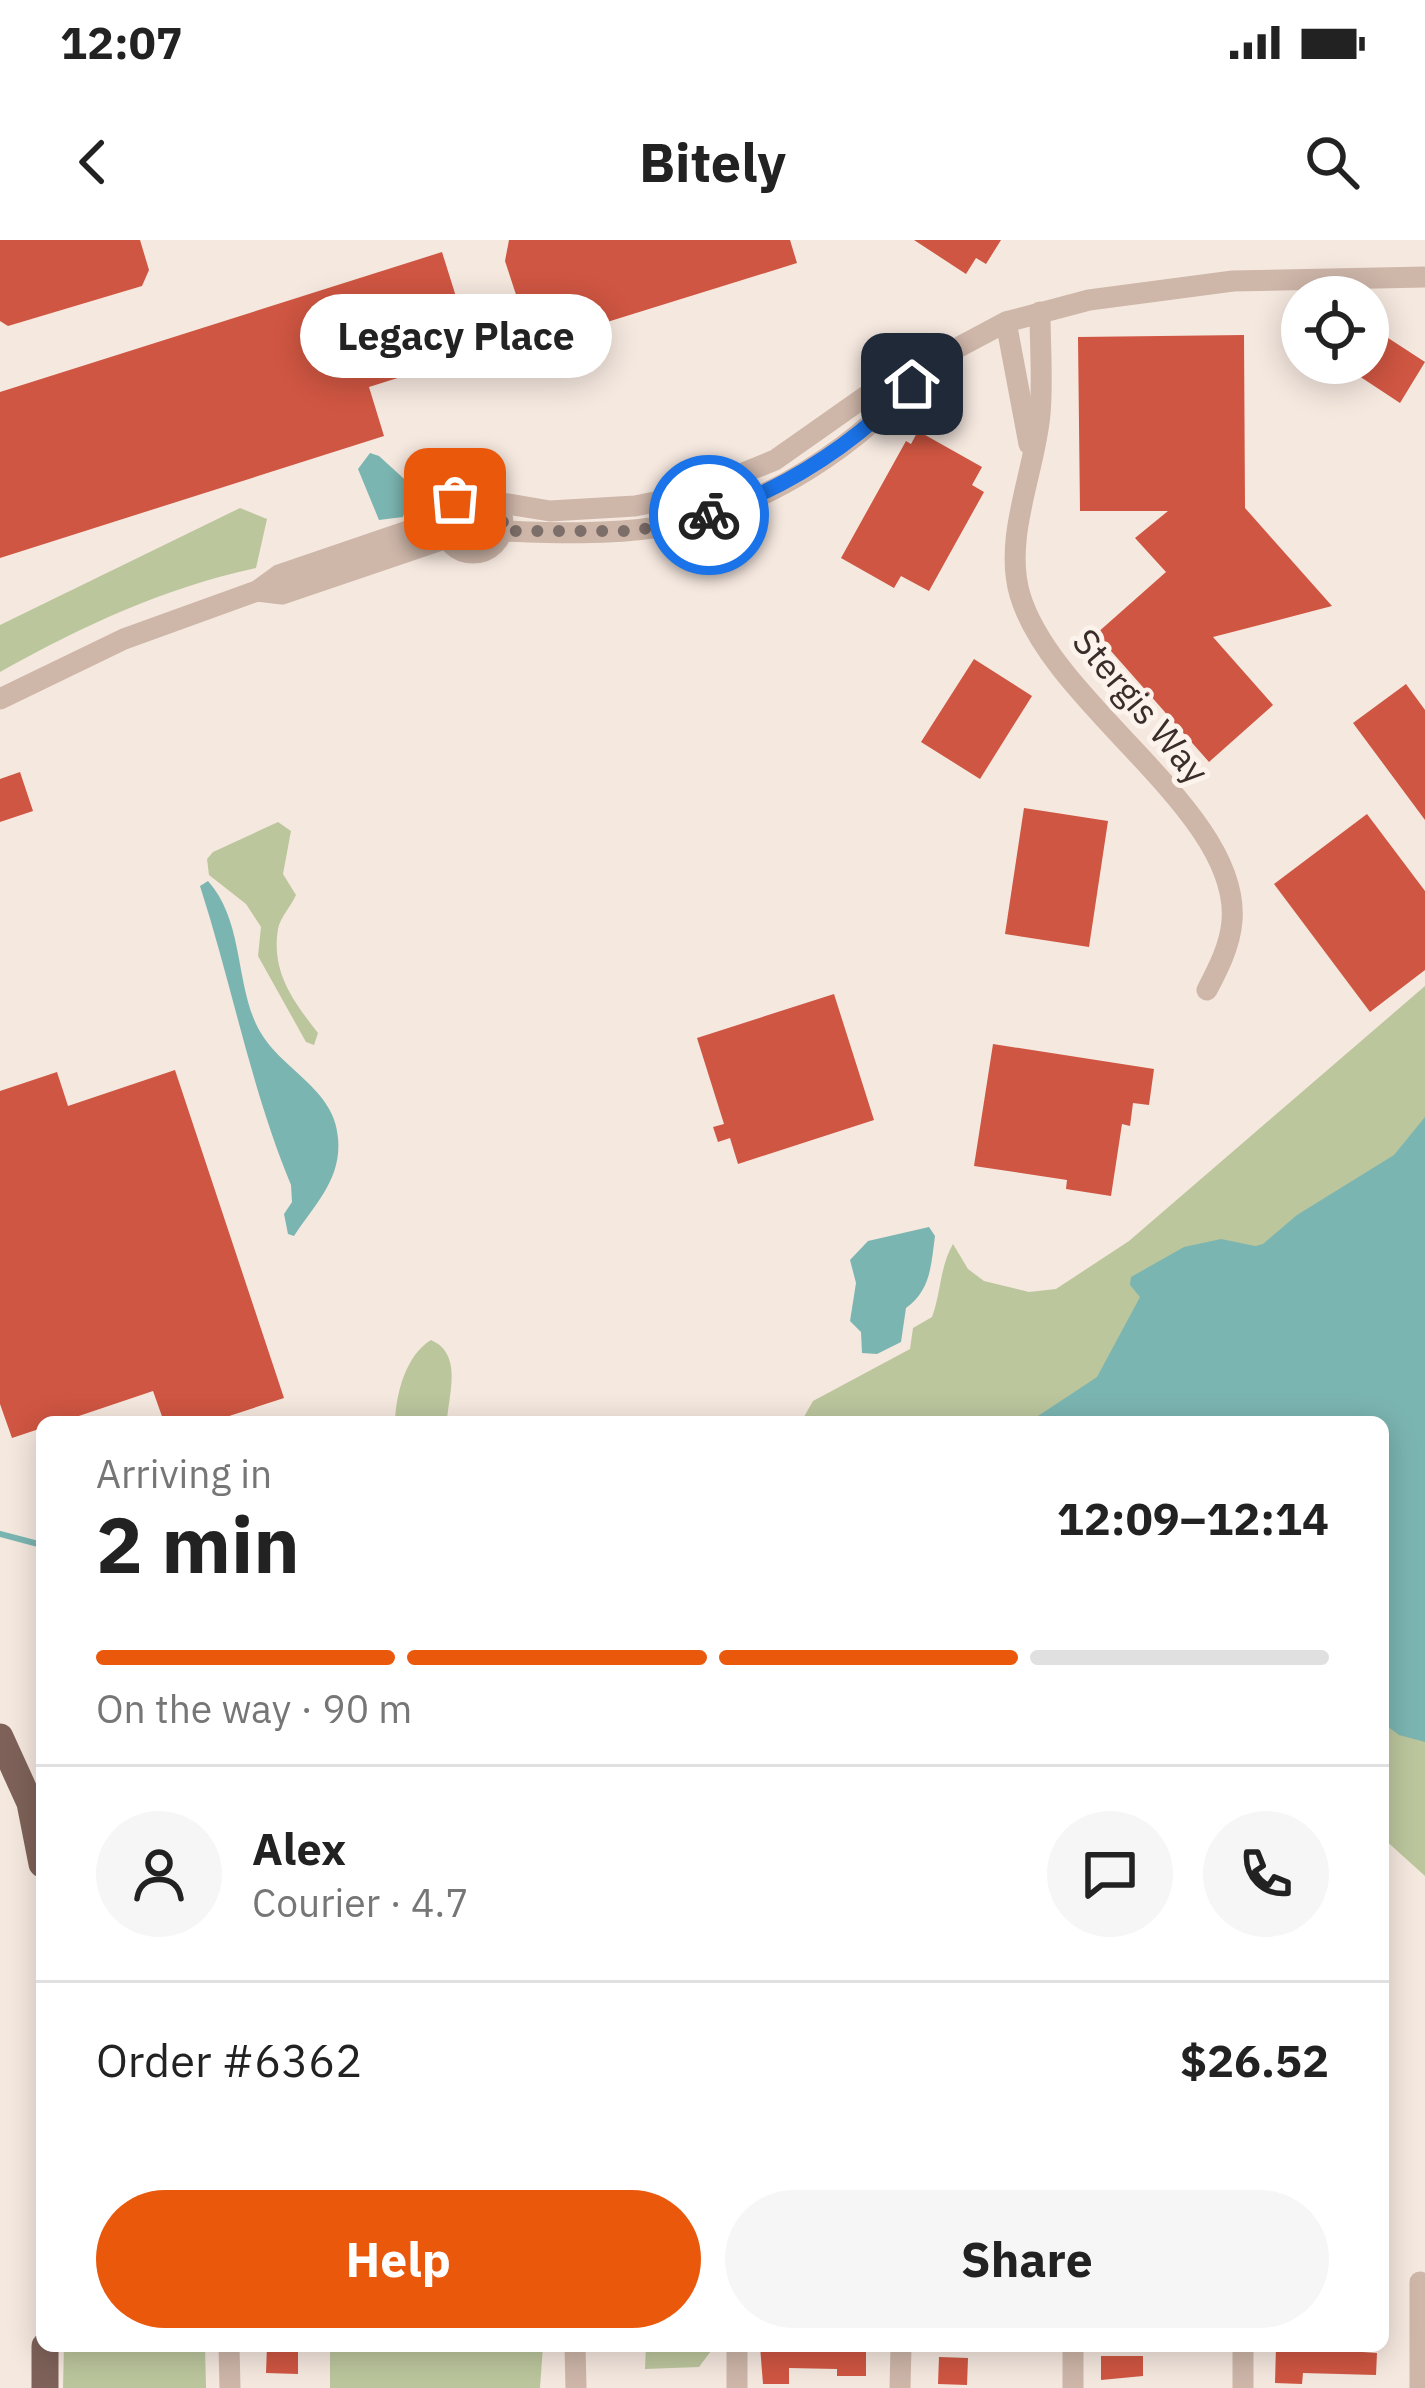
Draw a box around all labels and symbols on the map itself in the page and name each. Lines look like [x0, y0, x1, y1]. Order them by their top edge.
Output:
callout: Legacy Place [299, 295, 611, 379]
pin [861, 333, 963, 435]
pin [404, 448, 506, 550]
courier [649, 455, 769, 575]
street label: Stergis Way [1063, 618, 1220, 793]

